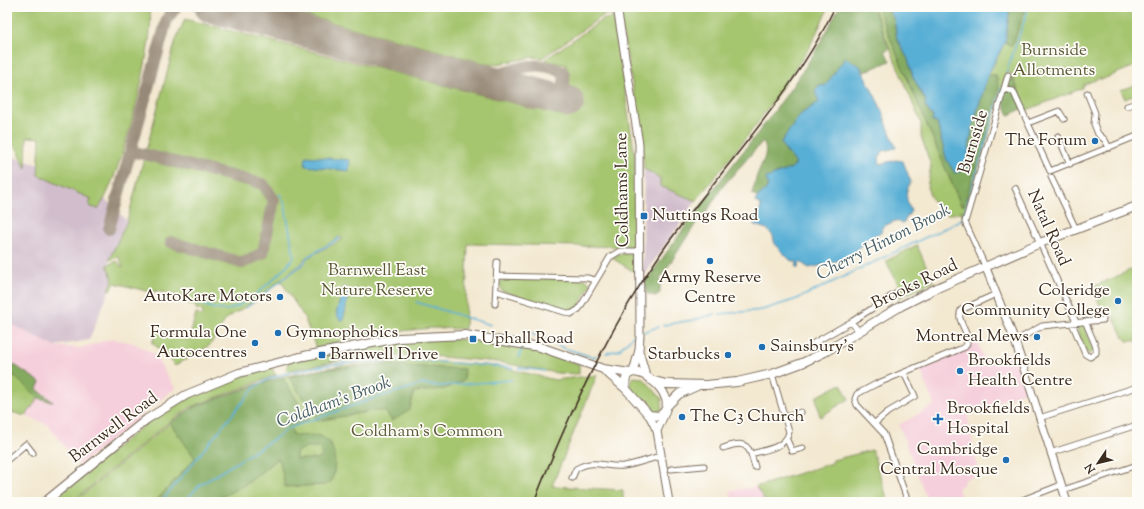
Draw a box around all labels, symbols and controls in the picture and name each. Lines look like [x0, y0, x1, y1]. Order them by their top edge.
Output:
park label: Burnside Allotments [1013, 39, 1095, 83]
street label: Burnside [953, 107, 995, 177]
place label: The Forum [1005, 129, 1087, 153]
street label: Coldhams Lane [610, 132, 636, 248]
marker: The Forum [1090, 136, 1100, 146]
street label: Natal Road [1020, 186, 1076, 270]
water label: Cherry Hinton Brook [812, 198, 956, 288]
place label: Nuttings Road [652, 204, 759, 228]
marker: Nuttings Road [639, 211, 649, 221]
street label: Brooks Road [868, 254, 963, 316]
marker: Army Reserve Centre [705, 256, 715, 266]
park label: Barnwell East Nature Reserve [321, 259, 433, 303]
place label: Army Reserve Centre [659, 266, 761, 310]
place label: Coleridge Community College [961, 279, 1110, 323]
place label: AutoKare Motors [143, 285, 272, 309]
marker: AutoKare Motors [275, 292, 285, 302]
marker: Coleridge Community College [1113, 296, 1123, 306]
place label: Formula One Autocentres [150, 321, 247, 365]
place label: Gymnophobics [286, 321, 398, 345]
place label: Montreal Mews [916, 325, 1029, 349]
place label: Uphall Road [481, 327, 574, 351]
marker: Gymnophobics [273, 328, 283, 338]
marker: Montreal Mews [1032, 332, 1042, 342]
marker: Uphall Road [468, 334, 478, 344]
place label: Sainsbury's [770, 335, 854, 359]
marker: Formula One Autocentres [250, 338, 260, 348]
marker: Sainsbury's [757, 342, 767, 352]
place label: Barnwell Drive [330, 343, 438, 367]
place label: Starbucks [648, 343, 720, 367]
place label: Brookfields Health Centre [968, 349, 1072, 393]
marker: Barnwell Drive [317, 350, 327, 360]
marker: Starbucks [723, 350, 733, 360]
marker: Brookfields Health Centre [955, 366, 965, 376]
water label: Coldham's Brook [273, 370, 395, 436]
street label: Barnwell Road [65, 386, 164, 469]
place label: Brookfields Hospital [947, 397, 1030, 441]
place label: The C3 Church [690, 405, 805, 429]
marker: The C3 Church [677, 412, 687, 422]
marker: Brookfields Hospital [932, 413, 944, 425]
park label: Coldham's Common [351, 420, 503, 444]
place label: Cambridge Central Mosque [880, 438, 998, 482]
north arrow [1078, 443, 1118, 483]
marker: Cambridge Central Mosque [1001, 455, 1011, 465]
text: N [1081, 460, 1100, 477]

